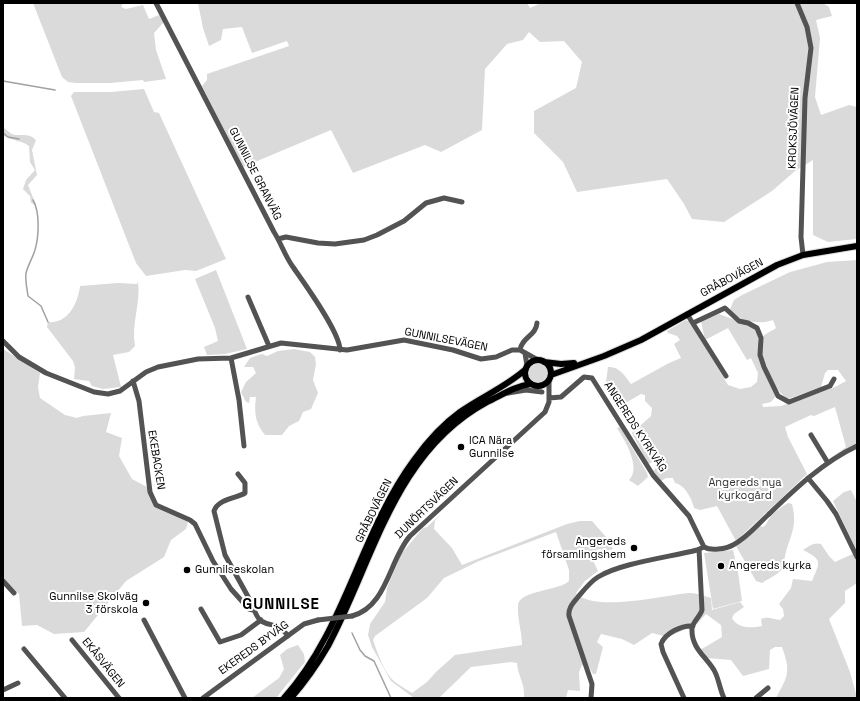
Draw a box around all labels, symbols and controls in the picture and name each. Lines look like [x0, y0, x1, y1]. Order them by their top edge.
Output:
street label: KROKSJÖVÄGEN [786, 87, 802, 169]
street label: GUNNILSE GRANVÄG [226, 125, 284, 223]
street label: GRÅBOVÄGEN [698, 256, 766, 300]
street label: GUNNILSEVÄGEN [403, 325, 489, 355]
street label: ANGEREDS KYRKVÄG [601, 379, 669, 475]
street label: EKEBACKEN [145, 429, 167, 491]
place label: ICA Nära Gunnilse [469, 434, 514, 460]
marker: ICA Nära Gunnilse [456, 442, 466, 452]
street label: DUNÖRTSVÄGEN [393, 474, 461, 542]
park label: Angereds nya kyrkogård [708, 476, 782, 502]
street label: GRÅBOVÄGEN [353, 477, 395, 545]
place label: Angereds församlingshem [541, 535, 626, 561]
marker: Angereds församlingshem [629, 543, 639, 553]
place label: Angereds kyrka [729, 559, 811, 573]
marker: Angereds kyrka [716, 561, 726, 571]
place label: Gunnilseskolan [195, 563, 274, 577]
marker: Gunnilseskolan [182, 565, 192, 575]
place label: Gunnilse Skolväg 3 förskola [49, 590, 138, 616]
district label: GUNNILSE [242, 596, 320, 614]
marker: Gunnilse Skolväg 3 förskola [141, 598, 151, 608]
street label: EKEREDS BYVÄG [216, 618, 292, 678]
street label: EKÅSVÄGEN [79, 635, 127, 691]

